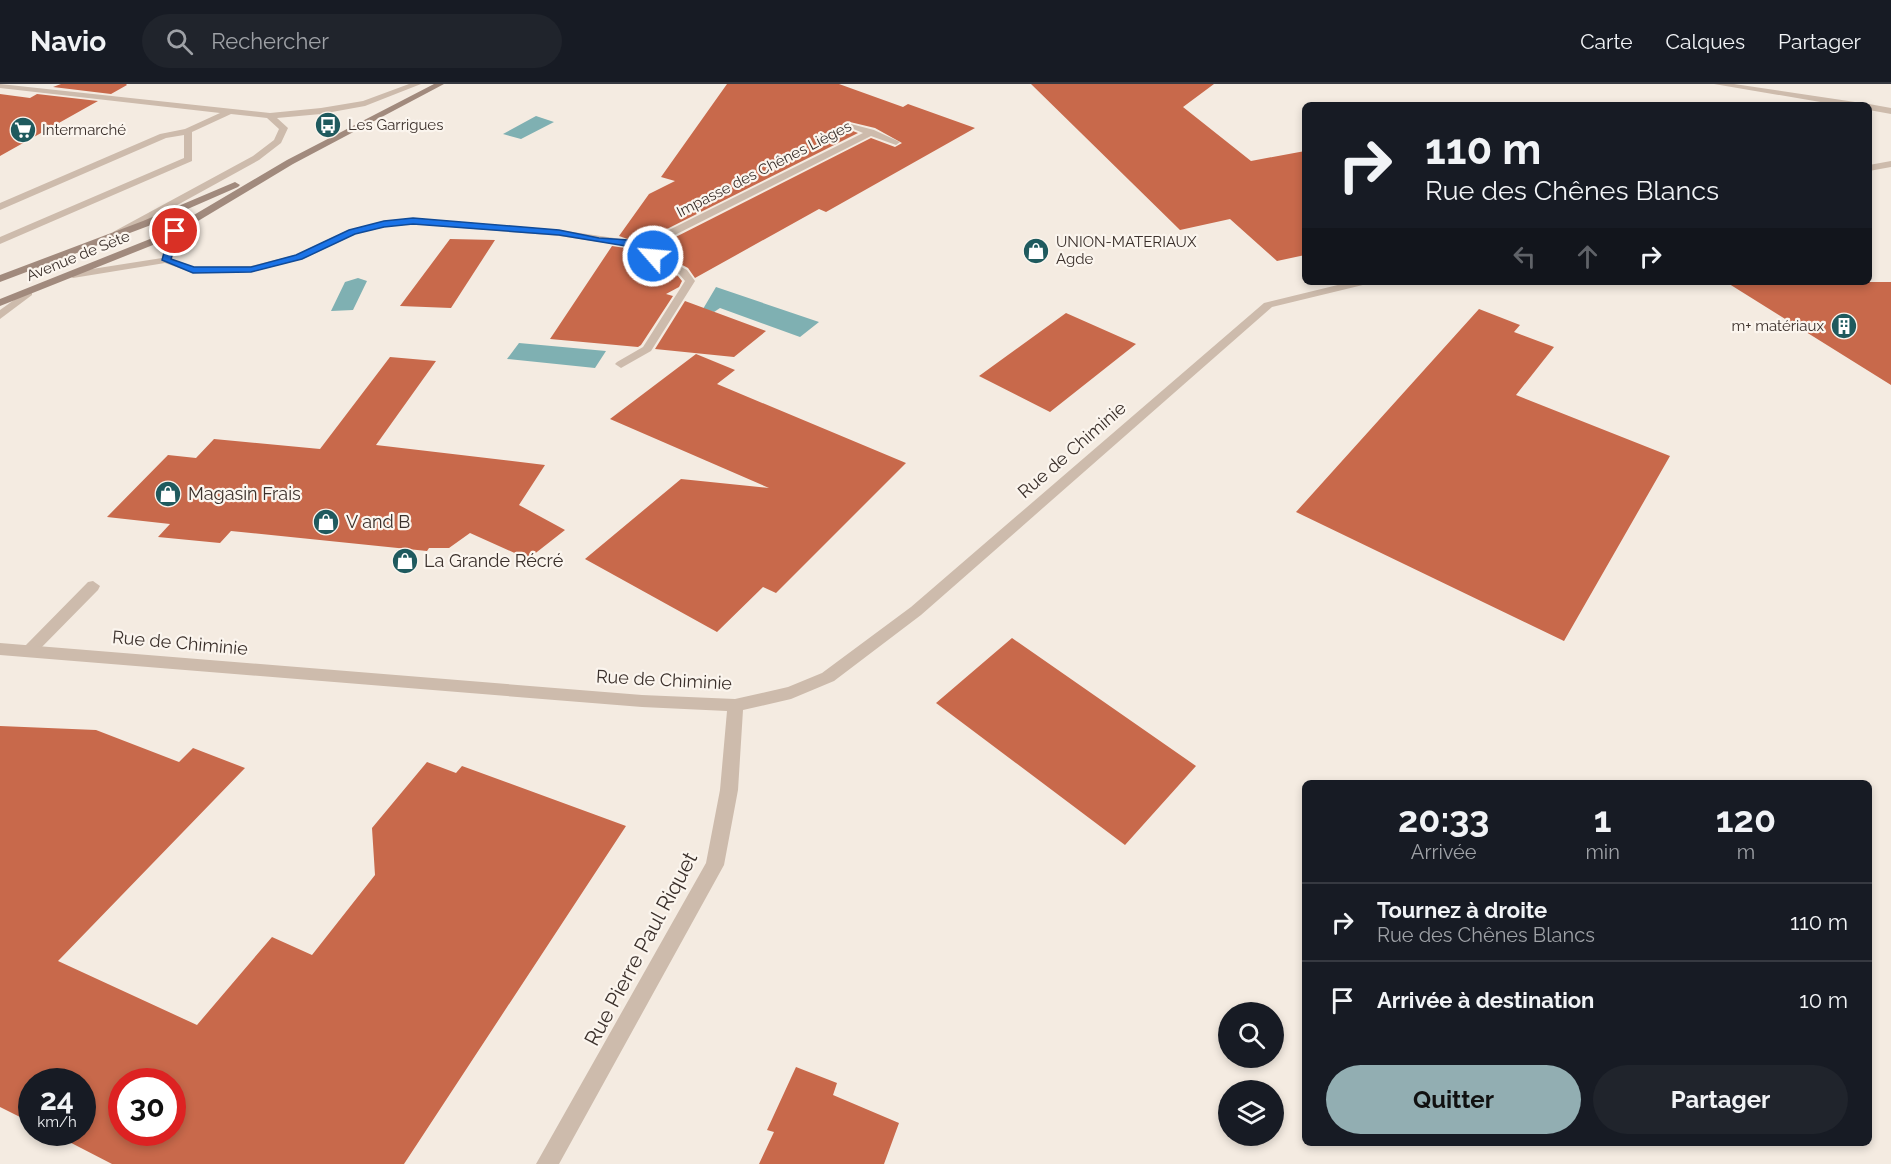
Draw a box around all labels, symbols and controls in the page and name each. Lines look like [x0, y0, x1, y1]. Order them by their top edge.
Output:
search box [142, 14, 562, 68]
text: Navio [30, 25, 106, 58]
icon: search [163, 25, 196, 58]
text: Rechercher [211, 28, 329, 54]
text: Carte [1580, 29, 1633, 54]
text: Calques [1666, 29, 1745, 54]
text: Partager [1778, 29, 1861, 54]
bus stop icon: Les Garrigues [313, 110, 343, 140]
supermarket icon: Intermarché [8, 115, 38, 145]
place label: Les Garrigues [348, 116, 443, 134]
street label: Impasse des Chênes Lièges [674, 117, 854, 221]
place label: Intermarché [42, 121, 126, 139]
text: 110 m [1425, 125, 1541, 174]
icon: right [1326, 126, 1404, 204]
text: Rue des Chênes Blancs [1425, 175, 1719, 206]
pin [149, 205, 200, 256]
icon: arrive [158, 214, 191, 247]
position arrow [621, 224, 685, 288]
street label: Avenue de Sète [24, 227, 133, 285]
place label: UNION-MATERIAUX Agde [1056, 233, 1197, 268]
shop icon: UNION-MATERIAUX Agde [1021, 236, 1051, 266]
icon: left [1508, 240, 1541, 273]
icon: ahead [1571, 240, 1604, 273]
icon: right [1634, 240, 1667, 273]
building icon: m+ matériaux [1829, 311, 1859, 341]
place label: m+ matériaux [1731, 317, 1824, 335]
street label: Rue de Chiminie [1013, 397, 1130, 502]
shop icon: Magasin Frais [153, 479, 183, 509]
place label: Magasin Frais [188, 483, 301, 504]
shop icon: V and B [311, 507, 341, 537]
place label: V and B [346, 511, 410, 532]
shop icon: La Grande Récré [390, 546, 420, 576]
place label: La Grande Récré [424, 550, 564, 571]
street label: Rue de Chiminie [111, 626, 249, 659]
street label: Rue de Chiminie [596, 665, 733, 694]
text: 20:33 [1398, 798, 1489, 840]
text: 1 [1594, 798, 1612, 840]
text: 120 [1716, 798, 1776, 840]
text: Arrivée [1411, 840, 1477, 864]
text: min [1585, 840, 1620, 864]
text: m [1737, 840, 1755, 864]
street label: Rue Pierre Paul Riquet [579, 848, 702, 1050]
text: Tournez à droite [1377, 897, 1547, 923]
icon: right [1326, 906, 1359, 939]
text: 110 m [1790, 909, 1848, 935]
text: Rue des Chênes Blancs [1377, 923, 1595, 947]
icon: arrive [1326, 984, 1359, 1017]
text: Arrivée à destination [1377, 987, 1594, 1013]
text: 10 m [1799, 987, 1848, 1013]
map controls [1218, 1002, 1284, 1146]
button: search [1218, 1002, 1284, 1068]
button: Quitter [1326, 1065, 1581, 1134]
button: Partager [1593, 1065, 1848, 1134]
speed limit sign: 30 [108, 1068, 186, 1146]
button: layers [1218, 1080, 1284, 1146]
text: 24 [40, 1082, 74, 1117]
text: km/h [37, 1113, 77, 1131]

